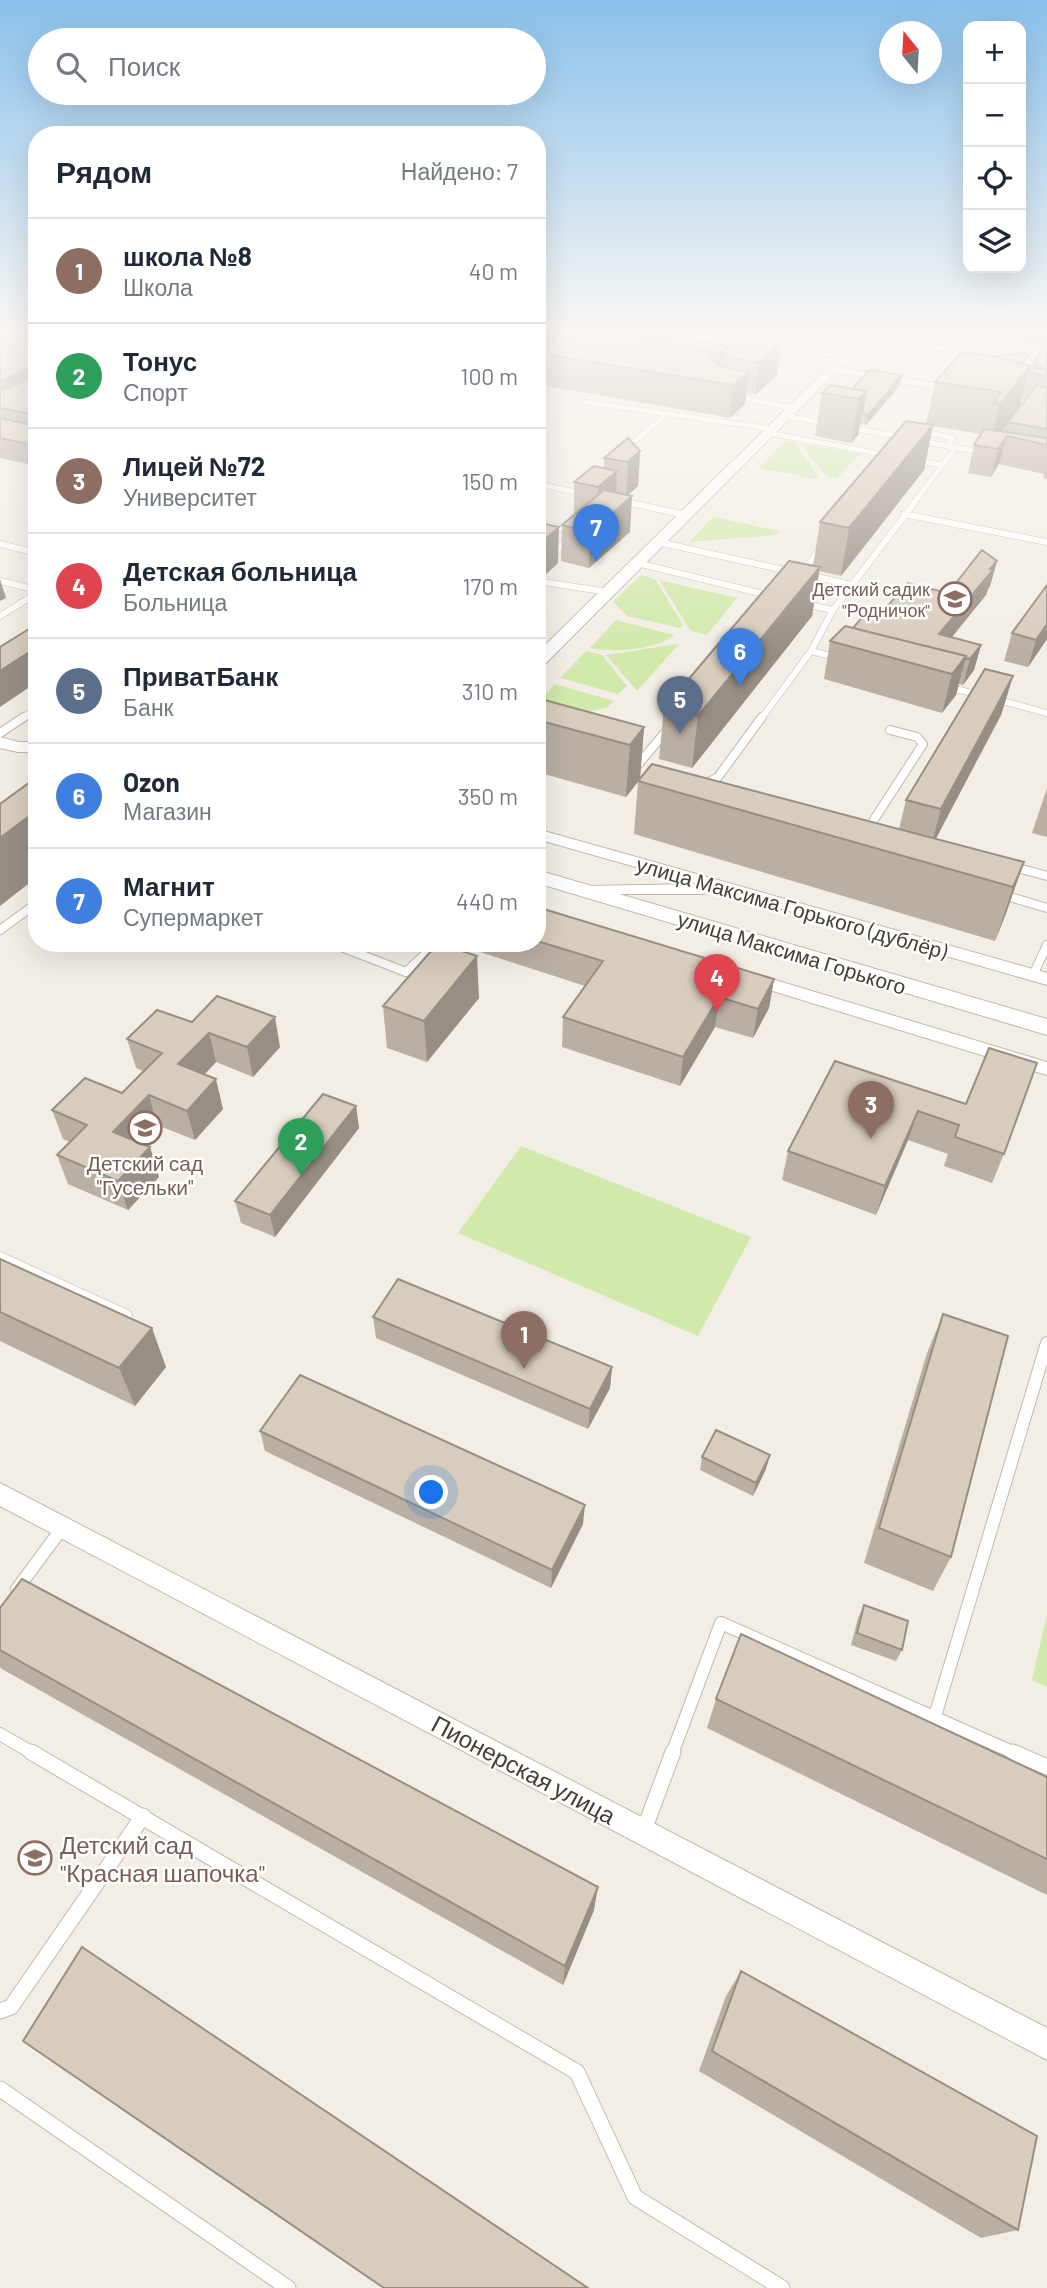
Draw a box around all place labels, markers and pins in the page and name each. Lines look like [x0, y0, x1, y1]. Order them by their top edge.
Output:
pin: 7 [573, 504, 619, 562]
place label: Детский садик "Родничок" [812, 578, 930, 621]
school or university icon: Детский садик "Родничок" [936, 580, 974, 618]
pin: 6 [717, 628, 763, 686]
pin: 5 [657, 676, 703, 734]
pin: 4 [694, 954, 740, 1012]
pin: 3 [848, 1081, 894, 1139]
school or university icon: Детский сад "Гусельки" [126, 1109, 164, 1147]
pin: 2 [278, 1118, 324, 1176]
place label: Детский сад "Гусельки" [87, 1150, 203, 1199]
pin: 1 [501, 1311, 547, 1369]
place label: Детский сад "Красная шапочка" [60, 1830, 265, 1887]
school or university icon: Детский сад "Красная шапочка" [16, 1839, 54, 1877]

